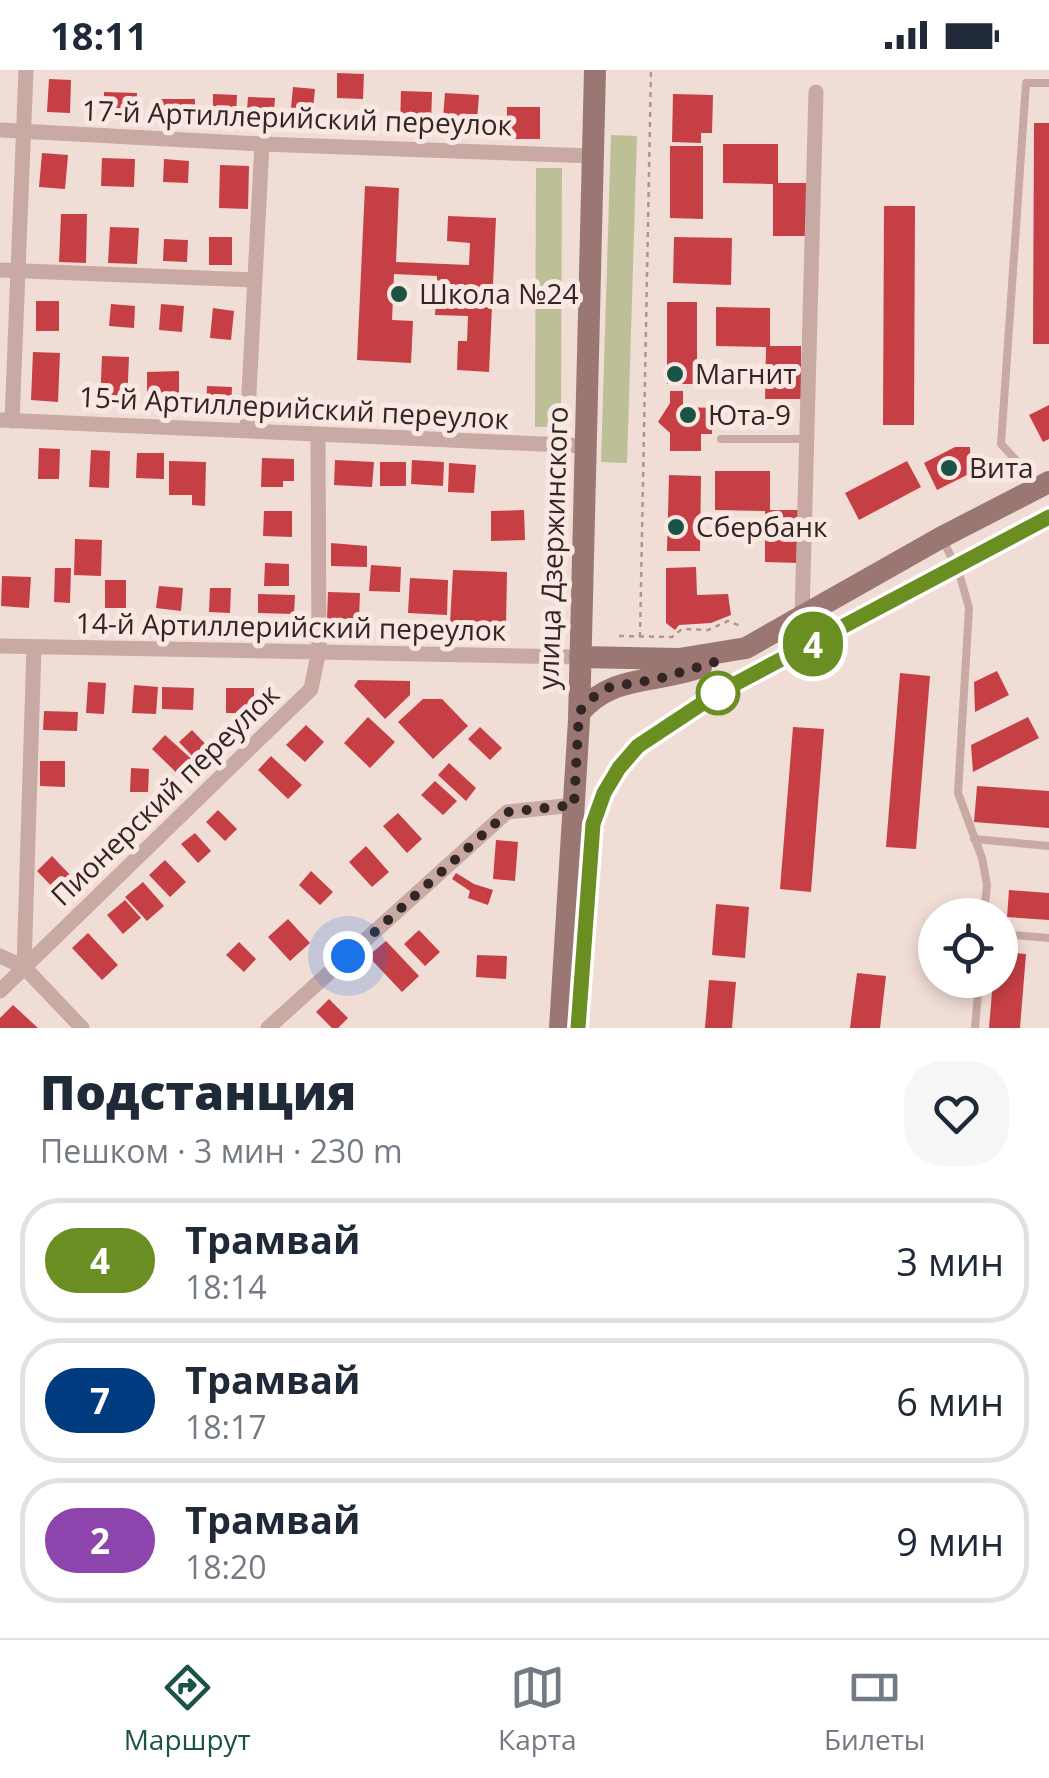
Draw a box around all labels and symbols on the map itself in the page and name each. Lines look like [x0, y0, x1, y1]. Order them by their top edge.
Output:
street label: 17-й Артиллерийский переулок [81, 91, 513, 144]
place label: Школа №24 [419, 274, 579, 312]
marker: Школа №24 [388, 283, 410, 305]
place label: Магнит [695, 354, 797, 392]
marker: Магнит [664, 363, 686, 385]
street label: 15-й Артиллерийский переулок [78, 377, 511, 437]
place label: Юта-9 [708, 395, 791, 433]
marker: Юта-9 [677, 404, 699, 426]
street label: улица Дзержинского [528, 406, 576, 690]
place label: Вита [969, 448, 1034, 486]
marker: Вита [938, 457, 960, 479]
place label: Сбербанк [696, 507, 828, 545]
marker: Сбербанк [665, 516, 687, 538]
street label: 14-й Артиллерийский переулок [75, 603, 507, 649]
line badge: 4 [780, 612, 846, 676]
unlabelled marker [697, 672, 739, 714]
street label: Пионерский переулок [42, 675, 287, 913]
your location [323, 931, 373, 981]

